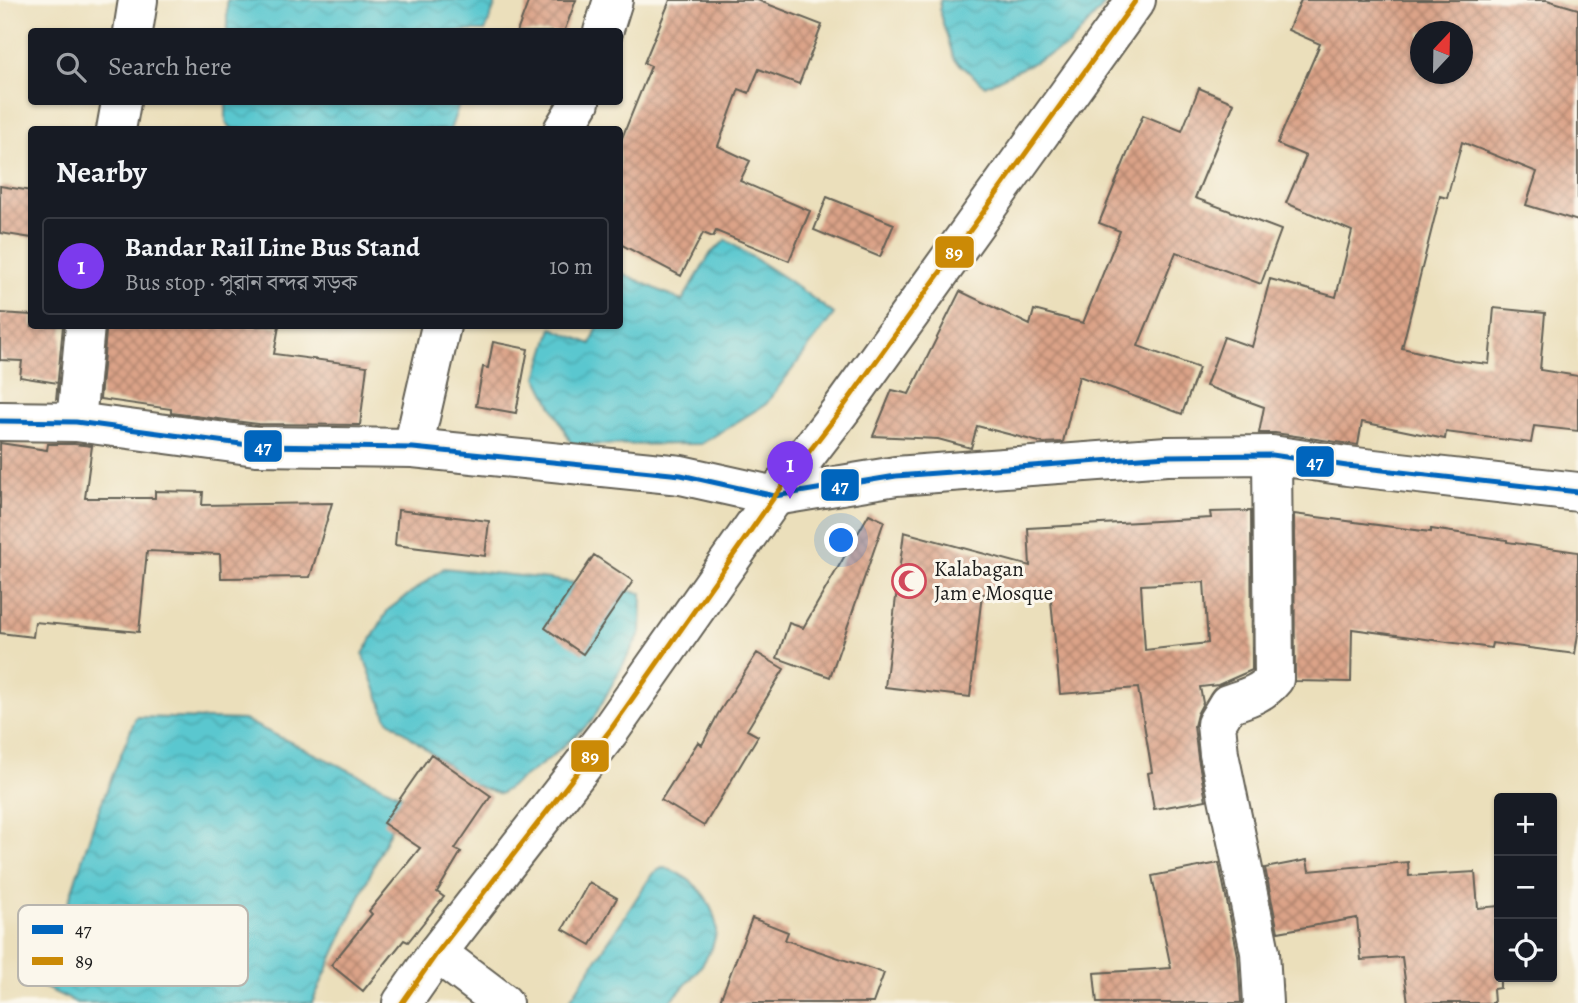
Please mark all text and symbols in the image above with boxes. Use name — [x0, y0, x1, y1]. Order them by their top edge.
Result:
north arrow — [1410, 21, 1473, 84]
search box — [28, 28, 623, 105]
icon: search — [52, 48, 90, 86]
text: Search here — [108, 49, 232, 84]
text: Nearby — [56, 152, 147, 192]
text: Bandar Rail Line Bus Stand — [125, 230, 420, 265]
line badge: 89 — [934, 235, 975, 269]
text: 89 — [945, 240, 963, 266]
text: 1 — [77, 251, 85, 282]
text: 10 m — [549, 251, 593, 282]
text: Bus stop · পুরান বন্দর সড়ক — [125, 267, 357, 298]
line badge: 47 — [243, 429, 283, 463]
text: 47 — [254, 434, 272, 460]
pin: 1 — [767, 441, 813, 499]
line badge: 47 — [1295, 445, 1335, 478]
text: 47 — [1306, 449, 1324, 475]
line badge: 47 — [820, 468, 860, 502]
text: 47 — [831, 473, 849, 499]
your location — [824, 523, 858, 557]
place label: Kalabagan Jam e Mosque — [934, 555, 1053, 607]
mosque icon: Kalabagan Jam e Mosque — [890, 562, 928, 600]
line badge: 89 — [570, 739, 610, 773]
text: 89 — [581, 744, 599, 770]
map controls — [1494, 793, 1557, 982]
button: + — [1494, 793, 1557, 856]
button: − — [1494, 856, 1557, 919]
legend — [18, 905, 248, 986]
text: 47 — [75, 917, 92, 943]
button: locate — [1494, 919, 1557, 982]
text: 89 — [75, 949, 93, 975]

